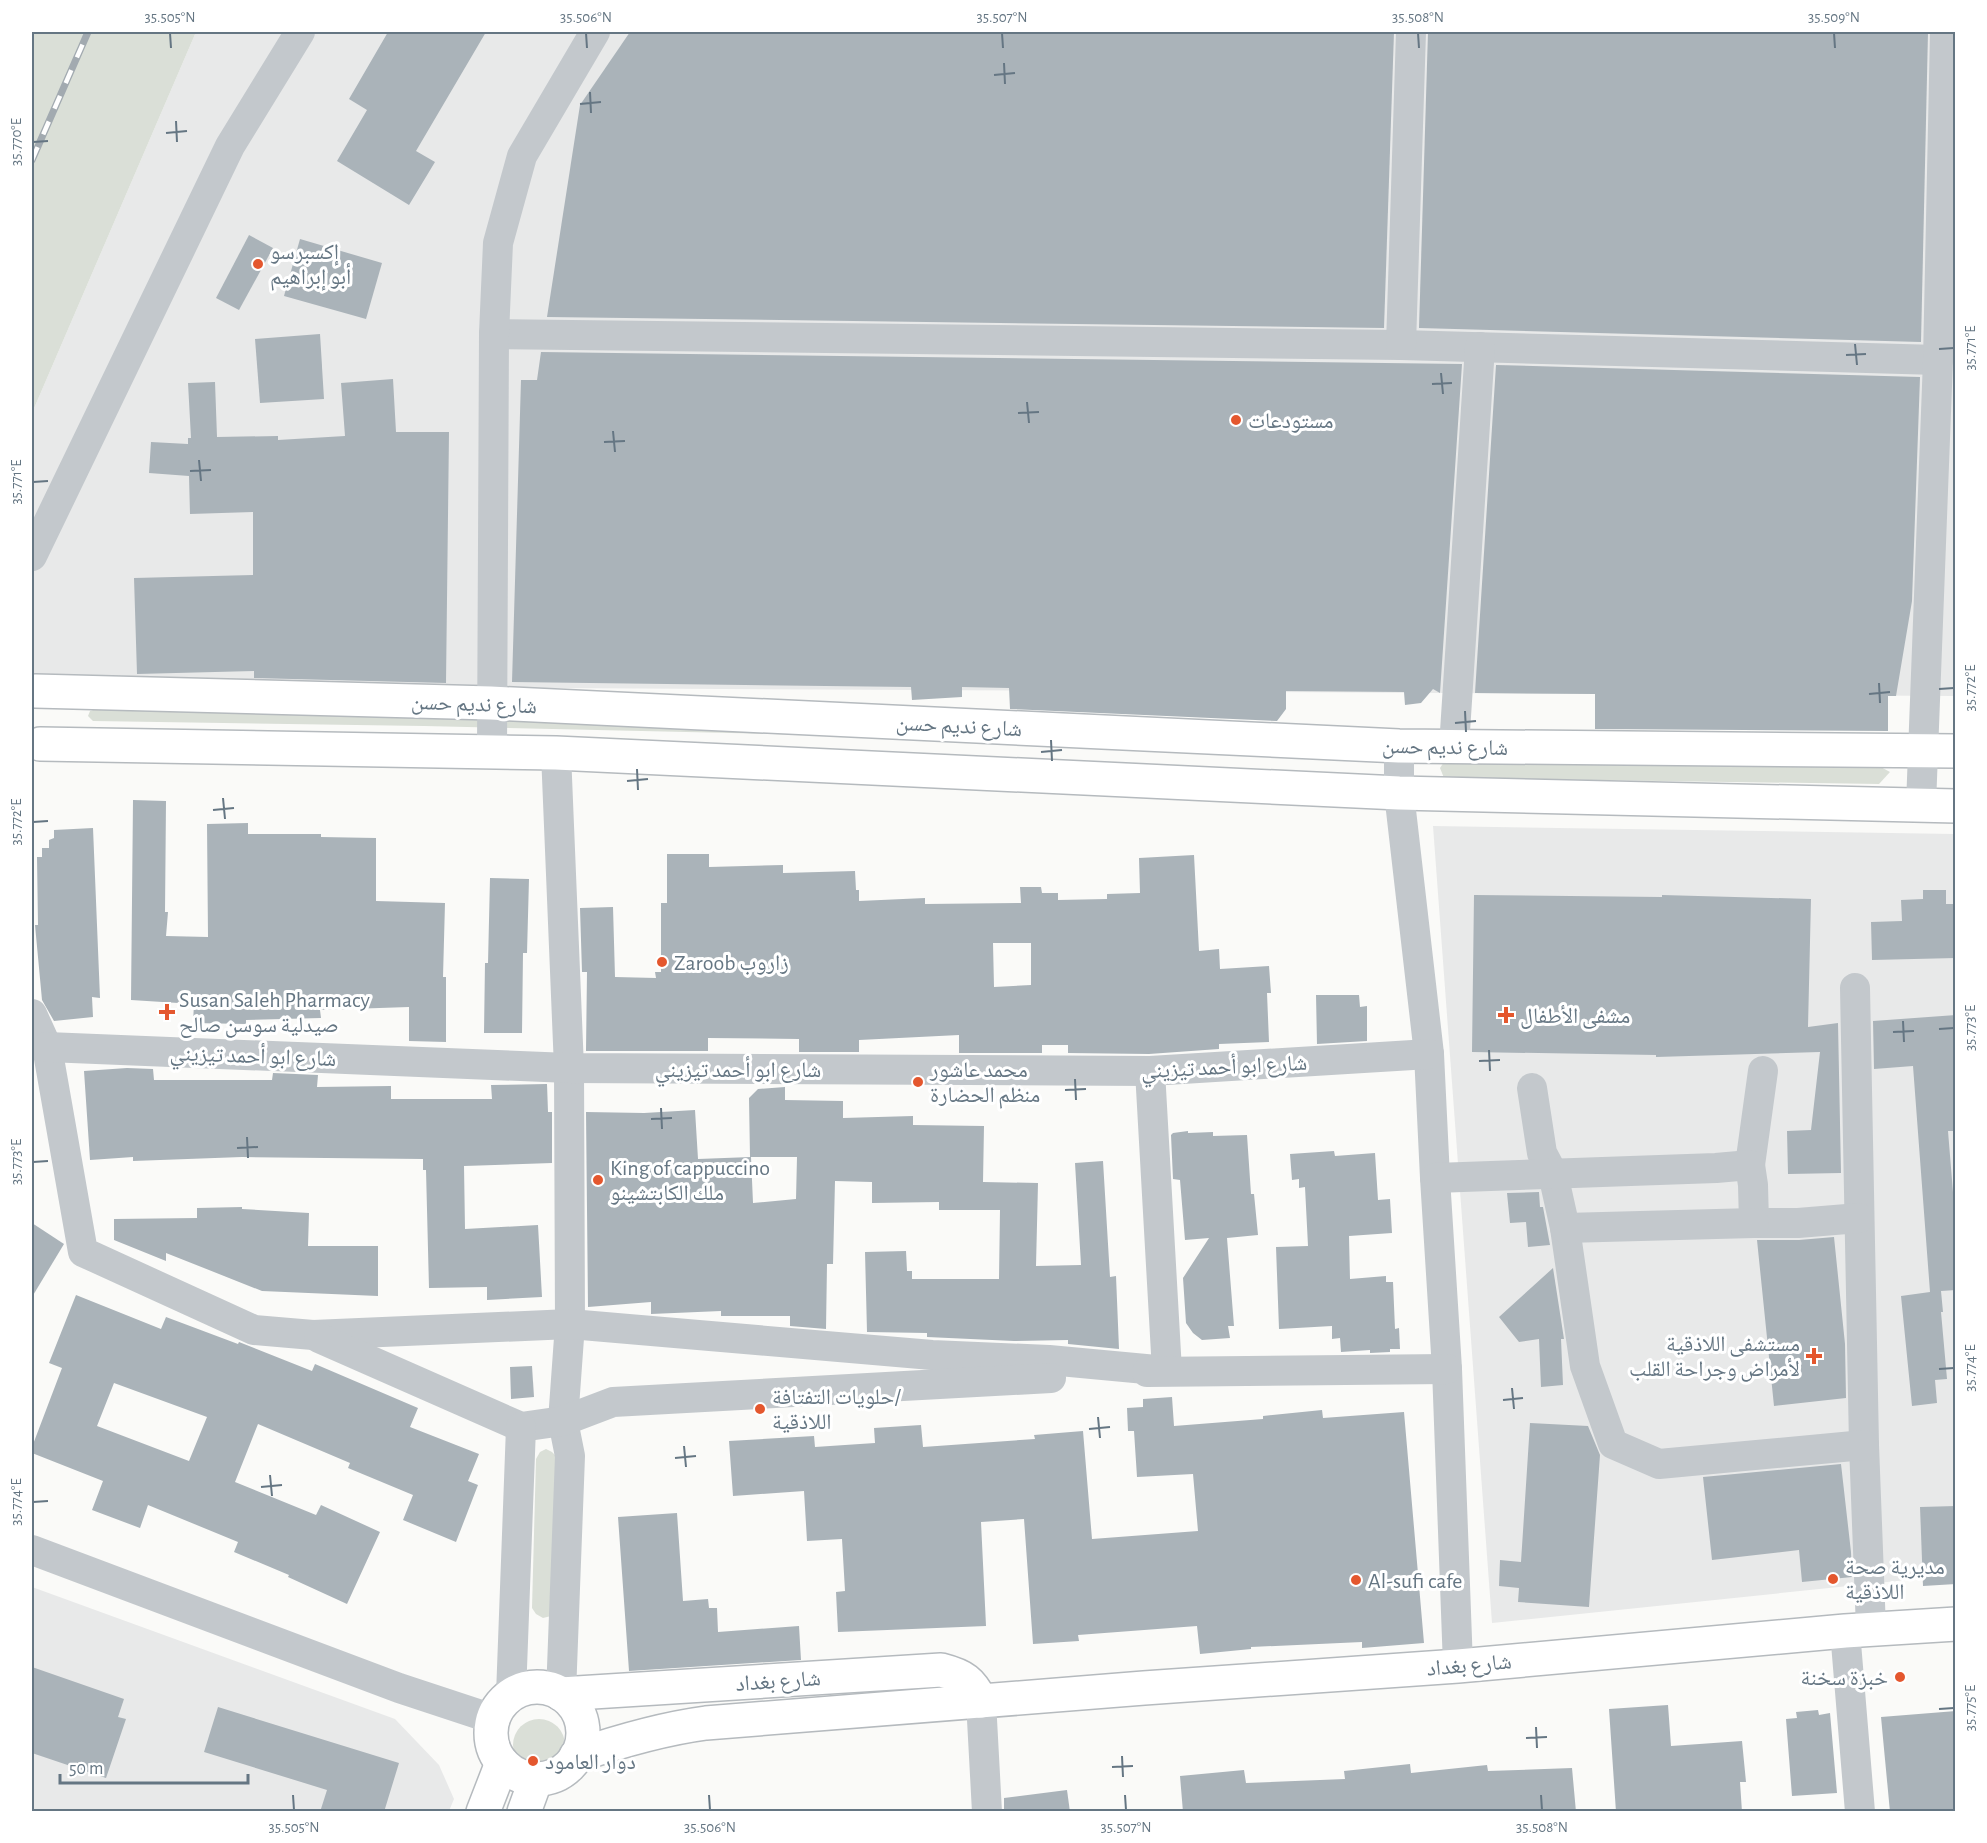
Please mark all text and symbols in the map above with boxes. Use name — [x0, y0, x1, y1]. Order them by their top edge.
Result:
text: 35.505°N — [145, 10, 196, 25]
text: 35.506°N — [560, 10, 612, 25]
text: 35.507°N — [977, 10, 1027, 25]
text: 35.508°N — [1392, 10, 1444, 25]
text: 35.509°N — [1808, 10, 1860, 25]
text: 35.770°E — [9, 118, 24, 166]
place label: إكسبرسو أبو إبراهيم — [270, 241, 351, 291]
marker: إكسبرسو أبو إبراهيم — [251, 257, 265, 271]
text: 35.771°E — [1963, 325, 1978, 371]
place label: مستودعات — [1248, 410, 1334, 433]
marker: مستودعات — [1229, 413, 1243, 427]
text: 35.771°E — [9, 459, 24, 505]
text: 35.772°E — [1963, 665, 1978, 711]
street label: شارع نديم حسن — [410, 691, 537, 720]
street label: شارع نديم حسن — [895, 712, 1023, 743]
street label: شارع نديم حسن — [1382, 735, 1508, 762]
text: 35.772°E — [9, 799, 24, 845]
place label: Zaroob زاروب — [674, 952, 789, 975]
marker: Zaroob زاروب — [655, 955, 669, 969]
place label: Susan Saleh Pharmacy صيدلية سوسن صالح — [179, 989, 371, 1038]
marker: Susan Saleh Pharmacy صيدلية سوسن صالح — [160, 1005, 174, 1019]
place label: مشفى الأطفال — [1520, 1005, 1630, 1029]
text: 35.773°E — [1963, 1005, 1978, 1051]
marker: مشفى الأطفال — [1497, 1006, 1515, 1024]
street label: شارع ابو أحمد تيزيني — [169, 1039, 337, 1075]
street label: شارع ابو أحمد تيزيني — [1140, 1049, 1308, 1088]
street label: شارع ابو أحمد تيزيني — [655, 1056, 821, 1087]
place label: محمد عاشور منظم الحضارة — [929, 1059, 1040, 1109]
marker: محمد عاشور منظم الحضارة — [911, 1075, 925, 1089]
text: 35.773°E — [9, 1139, 24, 1185]
place label: King of cappuccino ملك الكابتشينو — [610, 1157, 770, 1205]
marker: King of cappuccino ملك الكابتشينو — [591, 1173, 605, 1187]
place label: مستشفى اللاذقية لأمراض وجراحة القلب — [1629, 1333, 1800, 1382]
text: 35.774°E — [1963, 1344, 1978, 1392]
marker: مستشفى اللاذقية لأمراض وجراحة القلب — [1805, 1347, 1823, 1365]
place label: حلويات التفتافة/ اللاذقية — [772, 1386, 901, 1433]
marker: حلويات التفتافة/ اللاذقية — [753, 1402, 767, 1416]
text: 35.774°E — [9, 1478, 24, 1526]
place label: مديرية صحة اللاذقية — [1845, 1556, 1945, 1603]
place label: Al-sufi cafe — [1368, 1570, 1463, 1592]
marker: مديرية صحة اللاذقية — [1826, 1572, 1840, 1586]
marker: Al-sufi cafe — [1349, 1573, 1363, 1587]
street label: شارع بغداد — [1426, 1650, 1513, 1682]
street label: شارع بغداد — [735, 1667, 822, 1697]
place label: خبزة سخنة — [1801, 1667, 1888, 1690]
marker: خبزة سخنة — [1893, 1670, 1907, 1684]
text: 35.775°E — [1963, 1685, 1978, 1731]
scale bar — [60, 1747, 248, 1785]
place label: دوار العامود — [545, 1751, 636, 1774]
marker: دوار العامود — [526, 1754, 540, 1768]
text: 50 m — [69, 1760, 103, 1778]
text: 35.505°N — [269, 1820, 320, 1835]
text: 35.506°N — [684, 1820, 736, 1835]
text: 35.507°N — [1101, 1820, 1151, 1835]
text: 35.508°N — [1516, 1820, 1568, 1835]

